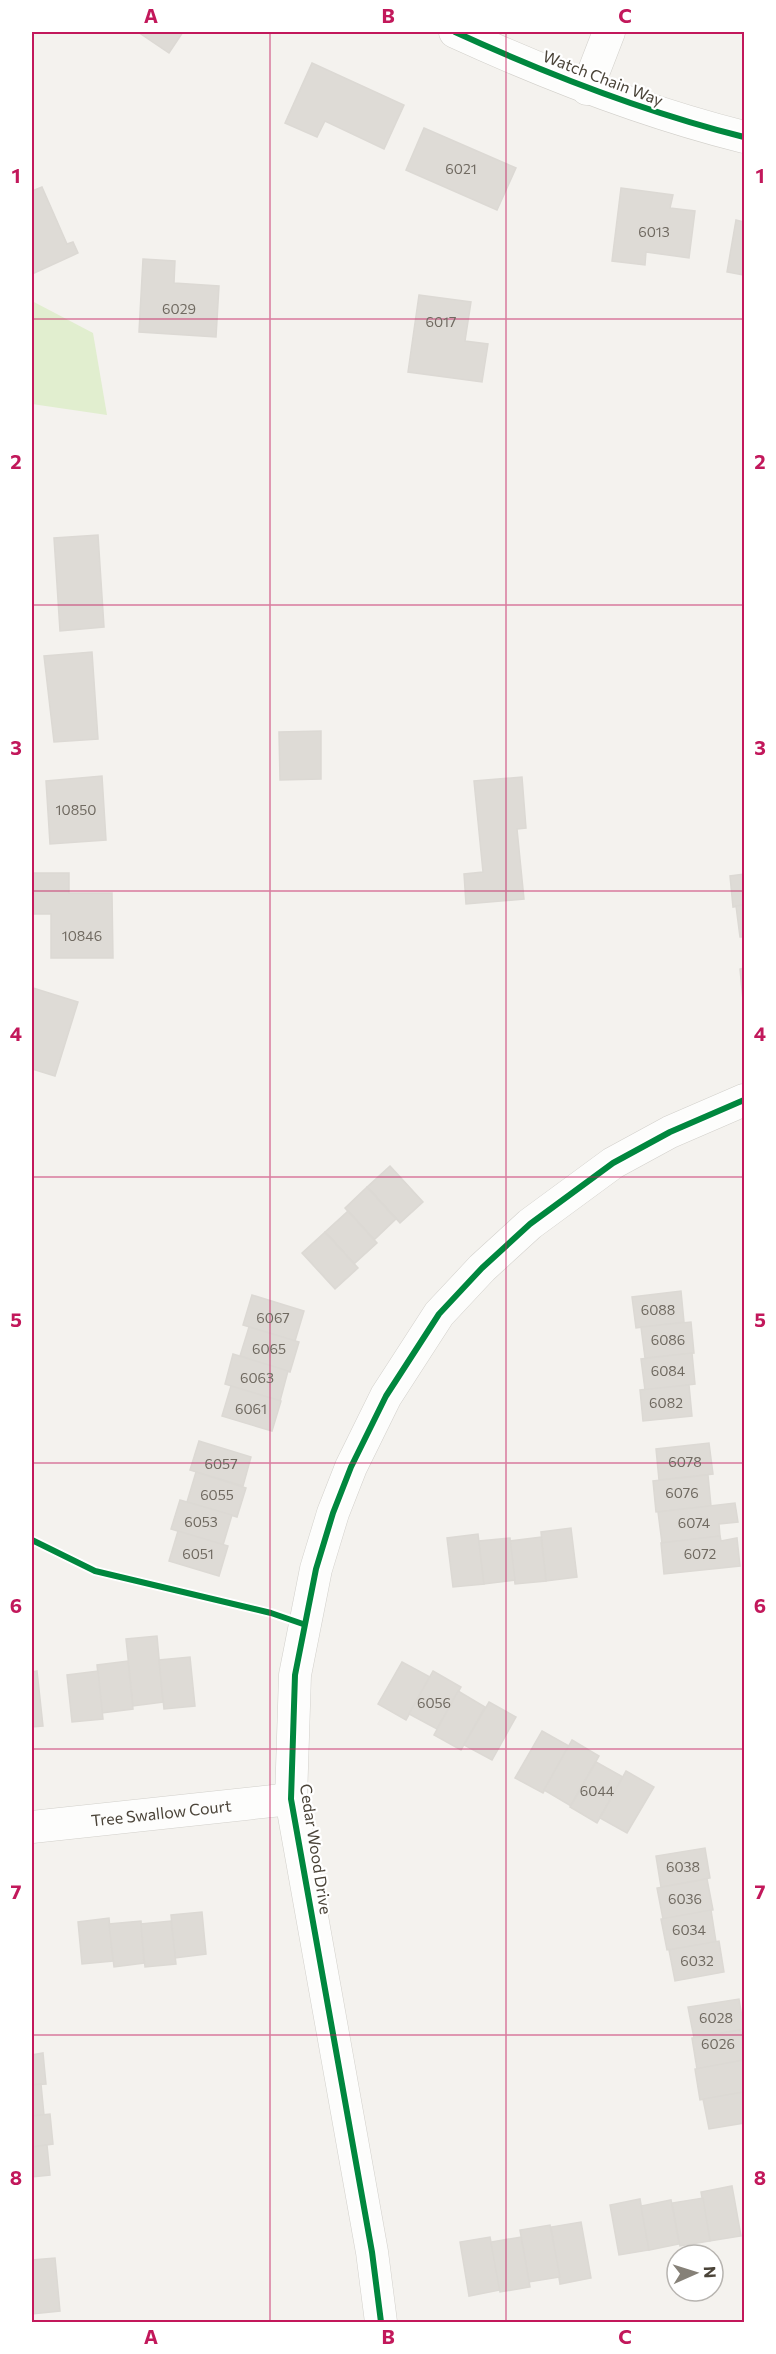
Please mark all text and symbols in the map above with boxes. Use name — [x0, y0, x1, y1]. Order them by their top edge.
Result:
text: A — [144, 3, 158, 27]
text: B — [381, 3, 395, 27]
text: C — [618, 3, 632, 27]
street label: Watch Chain Way — [540, 46, 666, 109]
house number: 6021 — [445, 160, 477, 177]
text: 1 — [11, 163, 21, 187]
text: 1 — [755, 163, 765, 187]
house number: 6013 — [638, 223, 670, 240]
house number: 6029 — [162, 300, 196, 317]
house number: 6017 — [425, 313, 457, 330]
text: 2 — [10, 449, 22, 473]
text: 2 — [754, 449, 766, 473]
text: 3 — [10, 735, 22, 759]
text: 3 — [754, 735, 766, 759]
house number: 10850 — [56, 801, 96, 818]
house number: 10846 — [62, 927, 102, 944]
text: 4 — [10, 1021, 22, 1045]
text: 4 — [754, 1021, 766, 1045]
house number: 6088 — [641, 1301, 675, 1318]
text: 5 — [10, 1307, 22, 1331]
text: 5 — [754, 1307, 766, 1331]
house number: 6067 — [256, 1309, 290, 1326]
house number: 6086 — [651, 1331, 685, 1348]
house number: 6065 — [252, 1340, 286, 1357]
house number: 6084 — [651, 1362, 686, 1379]
house number: 6063 — [240, 1369, 274, 1386]
house number: 6082 — [649, 1394, 683, 1411]
house number: 6061 — [235, 1400, 267, 1417]
house number: 6078 — [668, 1453, 702, 1470]
house number: 6057 — [204, 1455, 238, 1472]
house number: 6076 — [665, 1484, 699, 1501]
house number: 6055 — [200, 1486, 234, 1503]
house number: 6053 — [184, 1513, 218, 1530]
house number: 6074 — [678, 1514, 711, 1531]
house number: 6051 — [182, 1545, 214, 1562]
house number: 6072 — [684, 1545, 717, 1562]
text: 6 — [10, 1593, 22, 1617]
text: 6 — [754, 1593, 766, 1617]
house number: 6056 — [417, 1694, 451, 1711]
street label: Cedar Wood Drive — [297, 1782, 336, 1915]
house number: 6044 — [580, 1782, 615, 1799]
street label: Tree Swallow Court — [90, 1795, 233, 1830]
house number: 6038 — [666, 1858, 700, 1875]
text: 7 — [11, 1879, 22, 1903]
text: 7 — [755, 1879, 766, 1903]
house number: 6036 — [668, 1890, 702, 1907]
house number: 6034 — [672, 1921, 707, 1938]
house number: 6032 — [680, 1952, 714, 1969]
house number: 6028 — [699, 2009, 733, 2026]
house number: 6026 — [701, 2035, 735, 2052]
text: 8 — [10, 2165, 22, 2189]
text: 8 — [754, 2165, 766, 2189]
north arrow — [665, 2243, 725, 2303]
text: N — [701, 2266, 720, 2279]
text: A — [144, 2324, 158, 2348]
text: B — [381, 2324, 395, 2348]
text: C — [618, 2324, 632, 2348]

